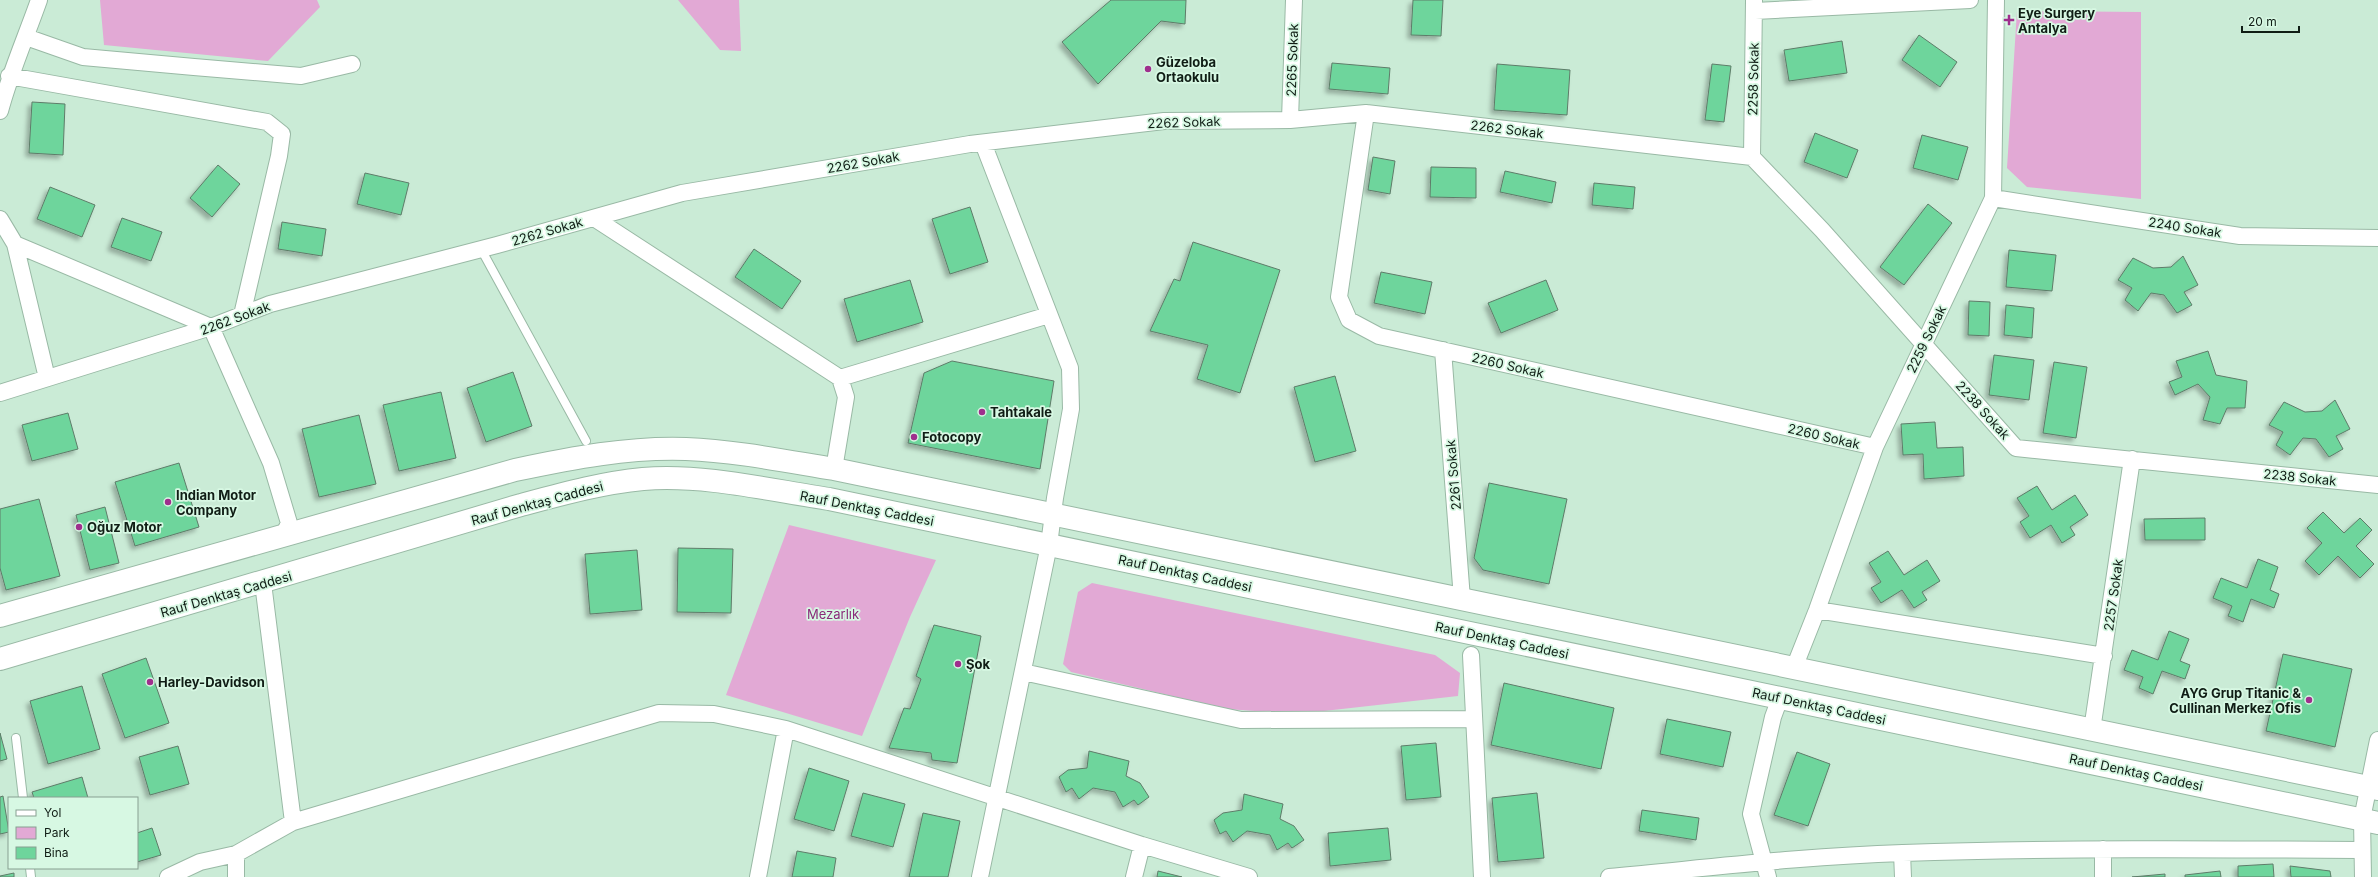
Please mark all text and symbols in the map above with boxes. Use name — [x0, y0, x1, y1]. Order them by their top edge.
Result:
place label: Eye Surgery Antalya — [2018, 5, 2095, 36]
scale bar — [2242, 8, 2299, 34]
marker: Eye Surgery Antalya — [2003, 14, 2015, 26]
text: 20 m — [2248, 14, 2277, 29]
street label: 2265 Sokak — [1283, 23, 1301, 97]
street label: 2258 Sokak — [1744, 42, 1762, 116]
place label: Güzeloba Ortaokulu — [1156, 54, 1219, 85]
marker: Güzeloba Ortaokulu — [1143, 64, 1153, 74]
street label: 2262 Sokak — [1147, 113, 1221, 131]
street label: 2262 Sokak — [1470, 117, 1544, 141]
street label: 2262 Sokak — [826, 148, 900, 176]
street label: 2262 Sokak — [510, 213, 584, 249]
street label: 2240 Sokak — [2147, 213, 2223, 241]
street label: 2262 Sokak — [198, 298, 272, 338]
street label: 2259 Sokak — [1903, 303, 1949, 375]
street label: 2260 Sokak — [1470, 349, 1546, 381]
street label: 2238 Sokak — [1953, 377, 2013, 443]
place label: Tahtakale — [990, 404, 1052, 420]
marker: Tahtakale — [977, 407, 987, 417]
street label: 2260 Sokak — [1786, 420, 1862, 452]
place label: Fotocopy — [922, 429, 981, 445]
marker: Fotocopy — [909, 432, 919, 442]
street label: 2261 Sokak — [1442, 439, 1464, 511]
street label: 2238 Sokak — [2263, 465, 2337, 489]
street label: Rauf Denktaş Caddesi — [469, 478, 605, 528]
place label: Indian Motor Company — [176, 487, 257, 518]
street label: Rauf Denktaş Caddesi — [799, 487, 935, 529]
marker: Indian Motor Company — [163, 497, 173, 507]
place label: Oğuz Motor — [87, 519, 163, 535]
marker: Oğuz Motor — [74, 522, 84, 532]
street label: Rauf Denktaş Caddesi — [1117, 551, 1253, 595]
street label: 2257 Sokak — [2100, 558, 2126, 632]
street label: Rauf Denktaş Caddesi — [158, 568, 294, 620]
park label: Mezarlık — [807, 606, 859, 622]
street label: Rauf Denktaş Caddesi — [1434, 618, 1570, 662]
place label: Şok — [966, 656, 990, 672]
marker: Şok — [953, 659, 963, 669]
place label: Harley-Davidson — [158, 674, 265, 690]
marker: Harley-Davidson — [145, 677, 155, 687]
street label: Rauf Denktaş Caddesi — [1751, 684, 1887, 728]
place label: AYG Grup Titanic & Cullinan Merkez Ofis — [2169, 685, 2301, 716]
marker: AYG Grup Titanic & Cullinan Merkez Ofis — [2304, 695, 2314, 705]
street label: Rauf Denktaş Caddesi — [2068, 750, 2204, 794]
legend — [8, 797, 138, 869]
text: Yol — [44, 805, 61, 820]
text: Park — [44, 825, 70, 840]
text: Bina — [44, 845, 69, 860]

